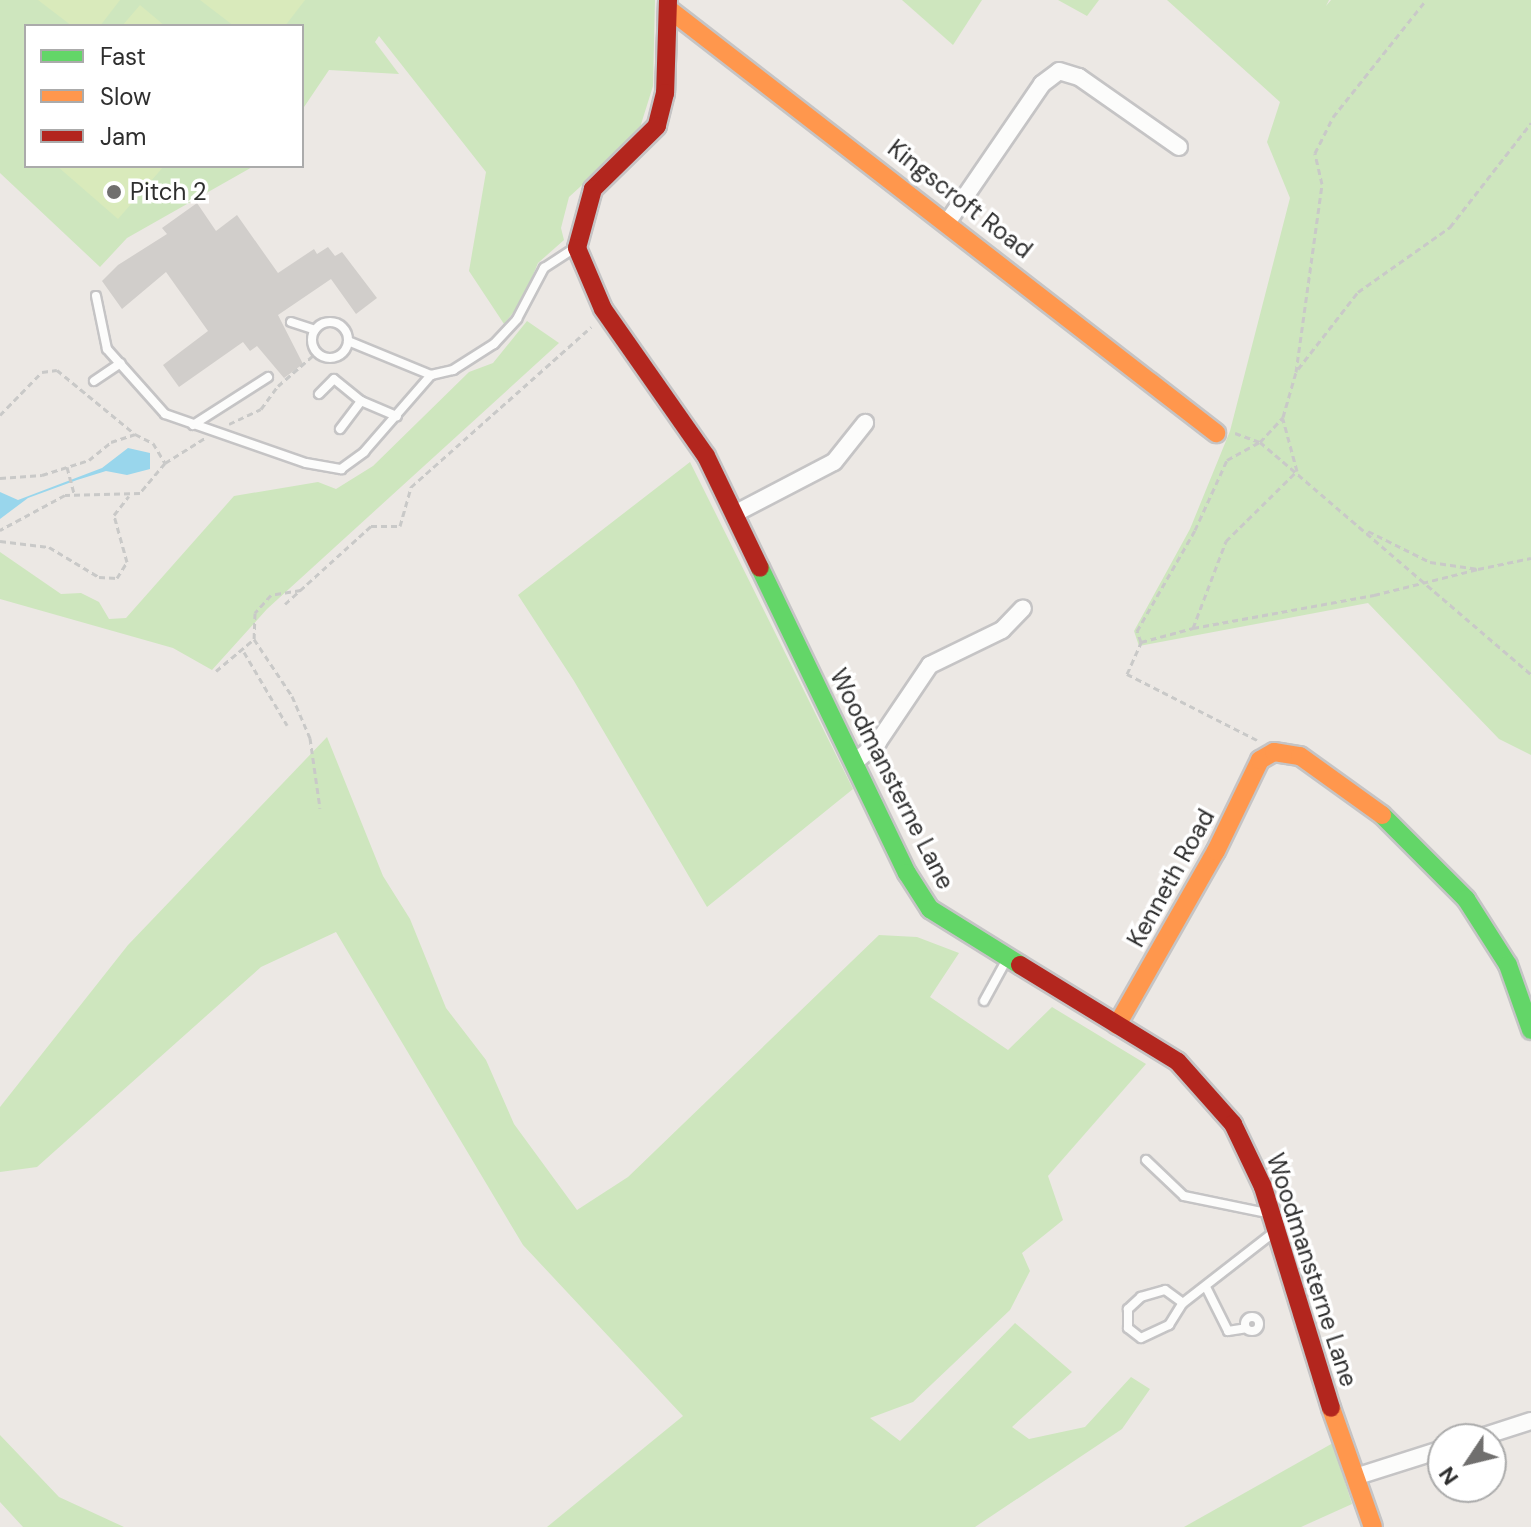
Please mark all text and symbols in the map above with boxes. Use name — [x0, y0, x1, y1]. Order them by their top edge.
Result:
legend — [24, 24, 304, 168]
text: Fast — [100, 41, 146, 72]
text: Slow — [100, 81, 151, 112]
text: Jam — [100, 121, 146, 152]
street label: Kingscroft Road — [882, 134, 1038, 264]
place label: Pitch 2 — [130, 178, 206, 206]
marker: Pitch 2 — [105, 183, 123, 201]
street label: Woodmansterne Lane — [824, 664, 960, 894]
street label: Kenneth Road — [1121, 804, 1221, 952]
street label: Woodmansterne Lane — [1261, 1150, 1363, 1390]
north arrow — [1427, 1423, 1507, 1503]
text: N — [1432, 1461, 1465, 1491]

